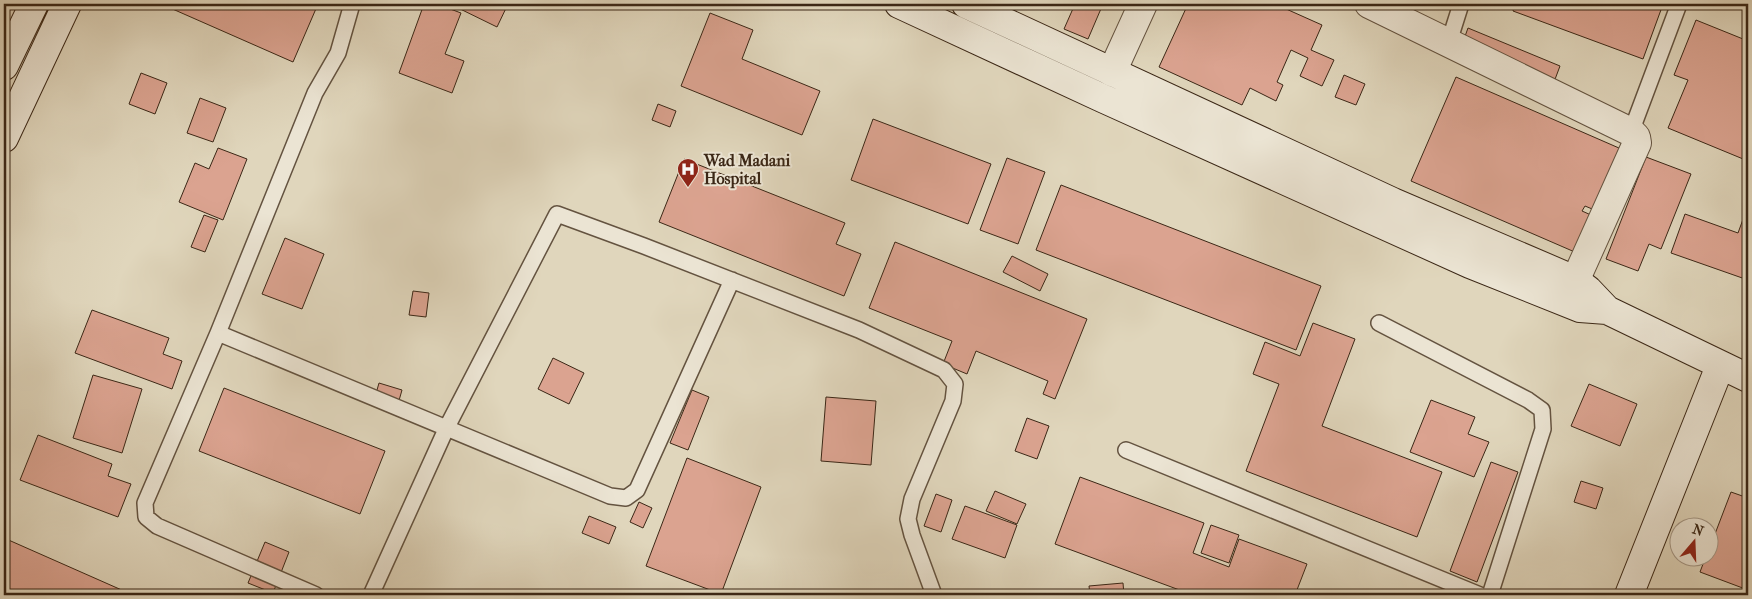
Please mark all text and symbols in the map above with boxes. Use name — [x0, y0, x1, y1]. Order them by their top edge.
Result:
place label: Wad Madani Hospital — [703, 151, 791, 189]
hospital icon: Wad Madani Hospital — [676, 157, 700, 188]
north arrow — [1670, 516, 1720, 566]
text: N — [1690, 520, 1706, 540]

